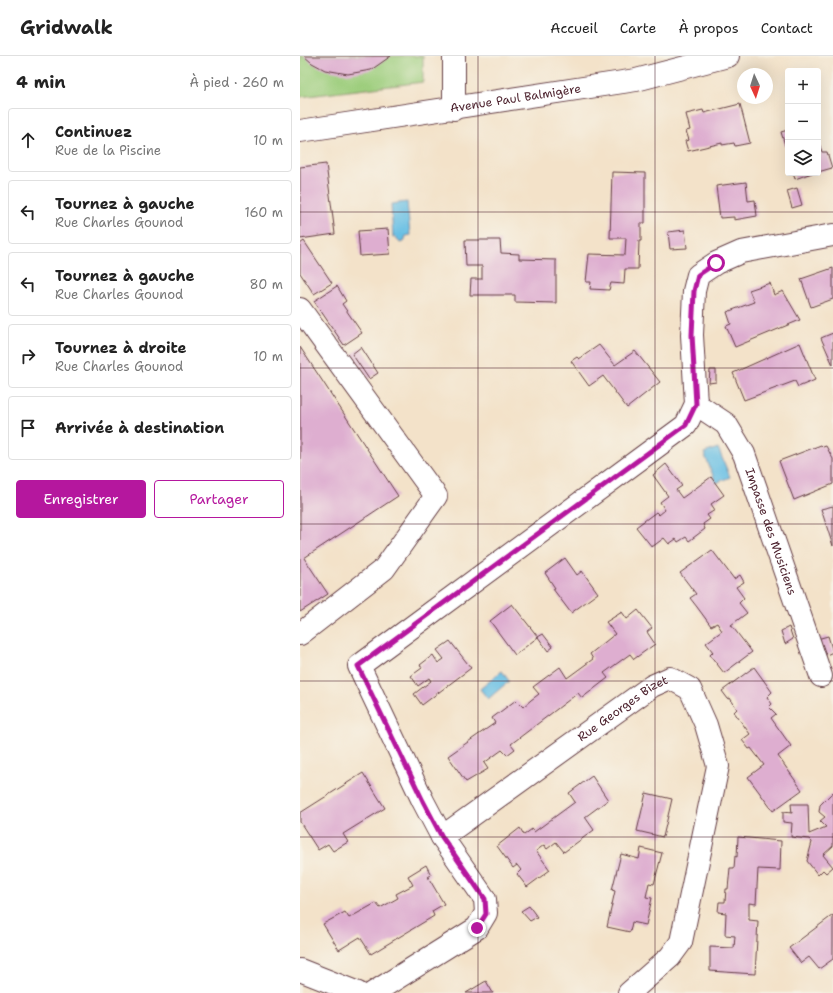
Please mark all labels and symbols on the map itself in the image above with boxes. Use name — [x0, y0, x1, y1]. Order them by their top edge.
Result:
north arrow — [737, 68, 773, 104]
street label: Avenue Paul Balmigère — [449, 80, 582, 116]
route start — [707, 254, 725, 272]
street label: Impasse des Musiciens — [741, 466, 800, 597]
street label: Rue Georges Bizet — [574, 672, 671, 745]
route end — [468, 919, 486, 937]

